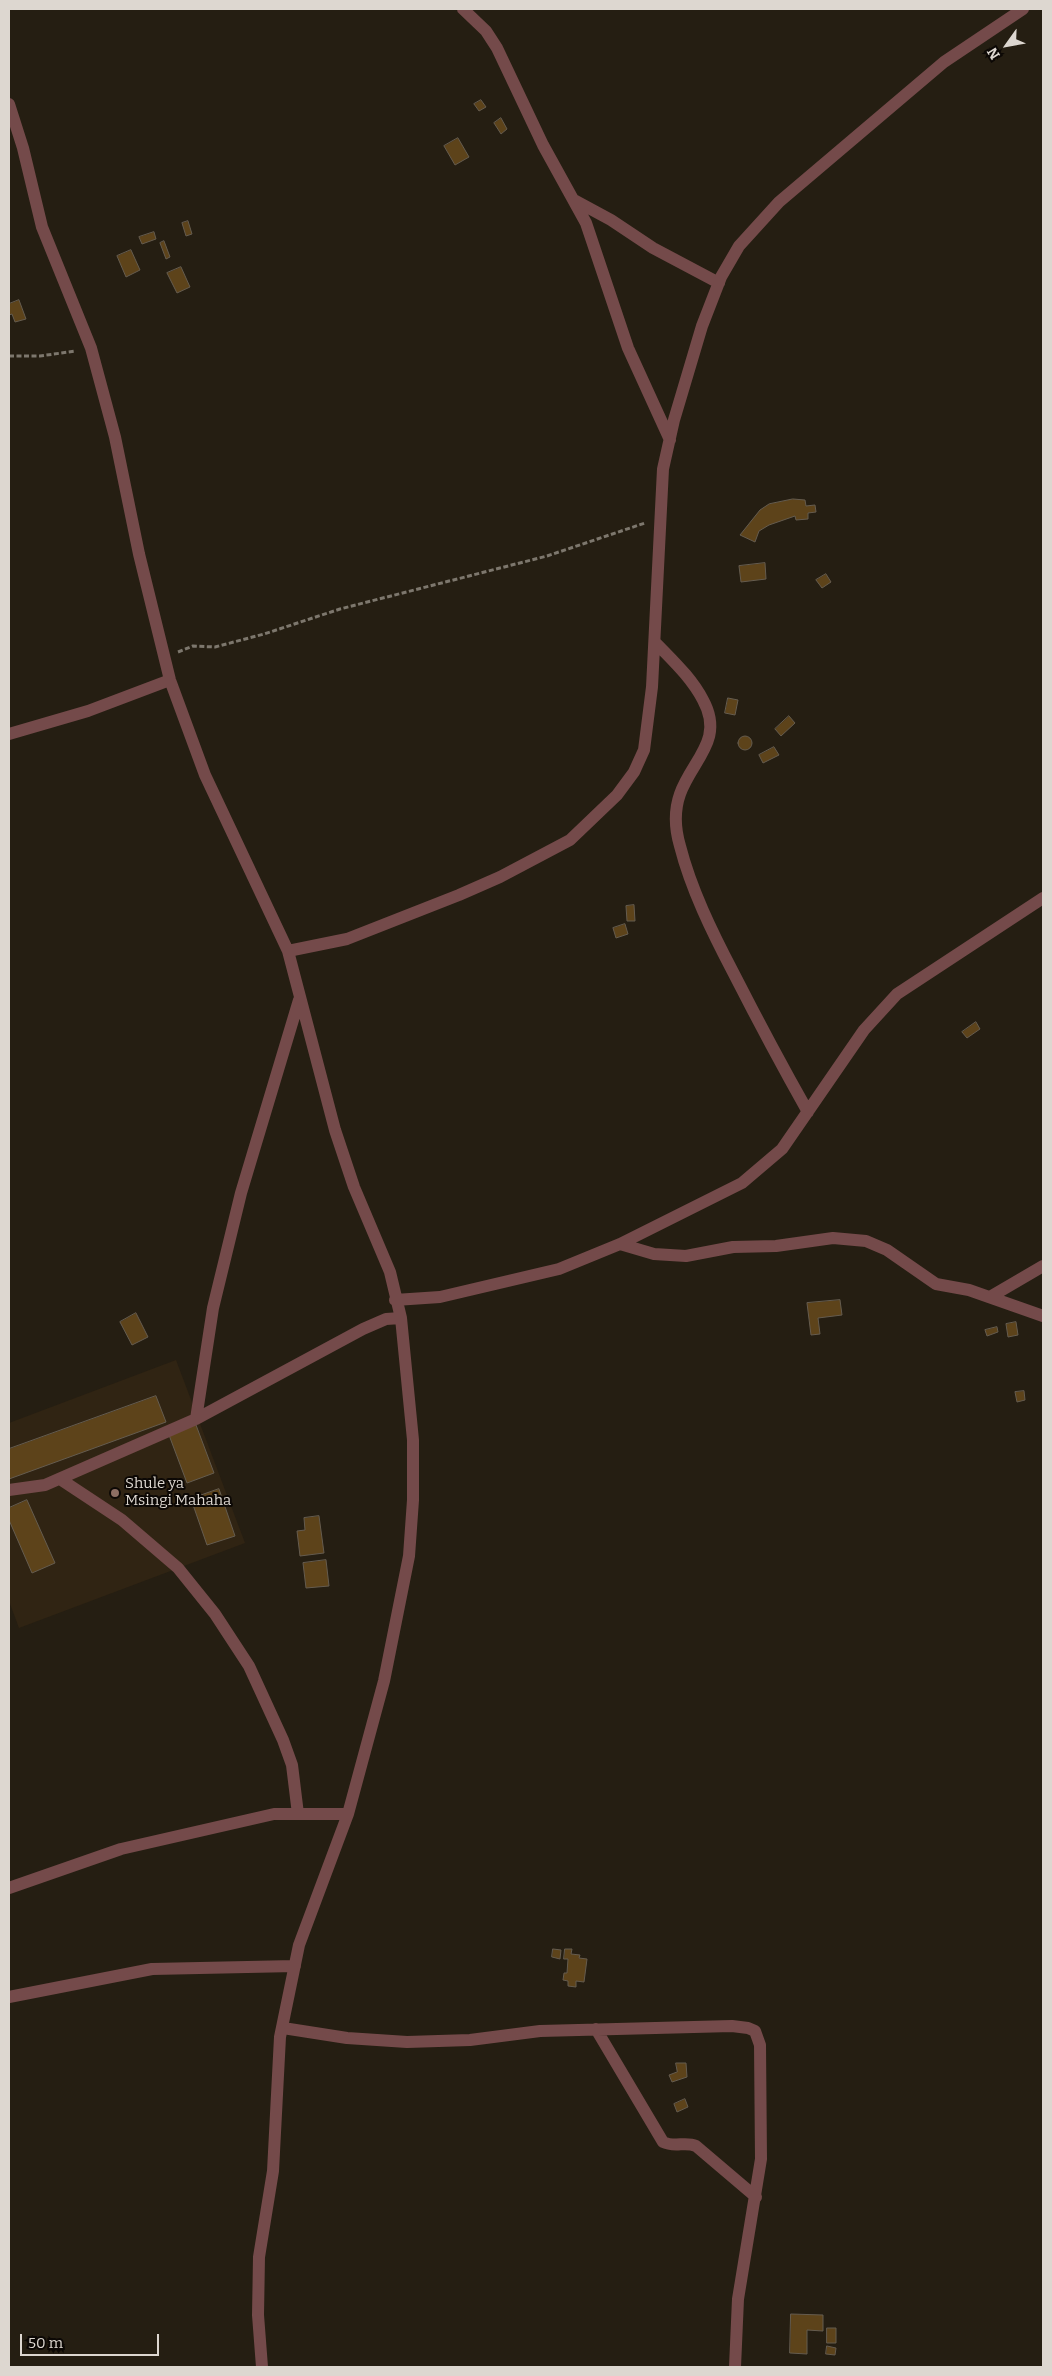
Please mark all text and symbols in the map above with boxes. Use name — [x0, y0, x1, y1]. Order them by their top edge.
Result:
north arrow — [982, 20, 1032, 70]
text: N — [984, 44, 1004, 62]
place label: Shule ya Msingi Mahaha — [125, 1475, 231, 1510]
marker: Shule ya Msingi Mahaha — [109, 1487, 121, 1499]
scale bar — [22, 2324, 161, 2356]
text: 50 m — [28, 2334, 63, 2352]

